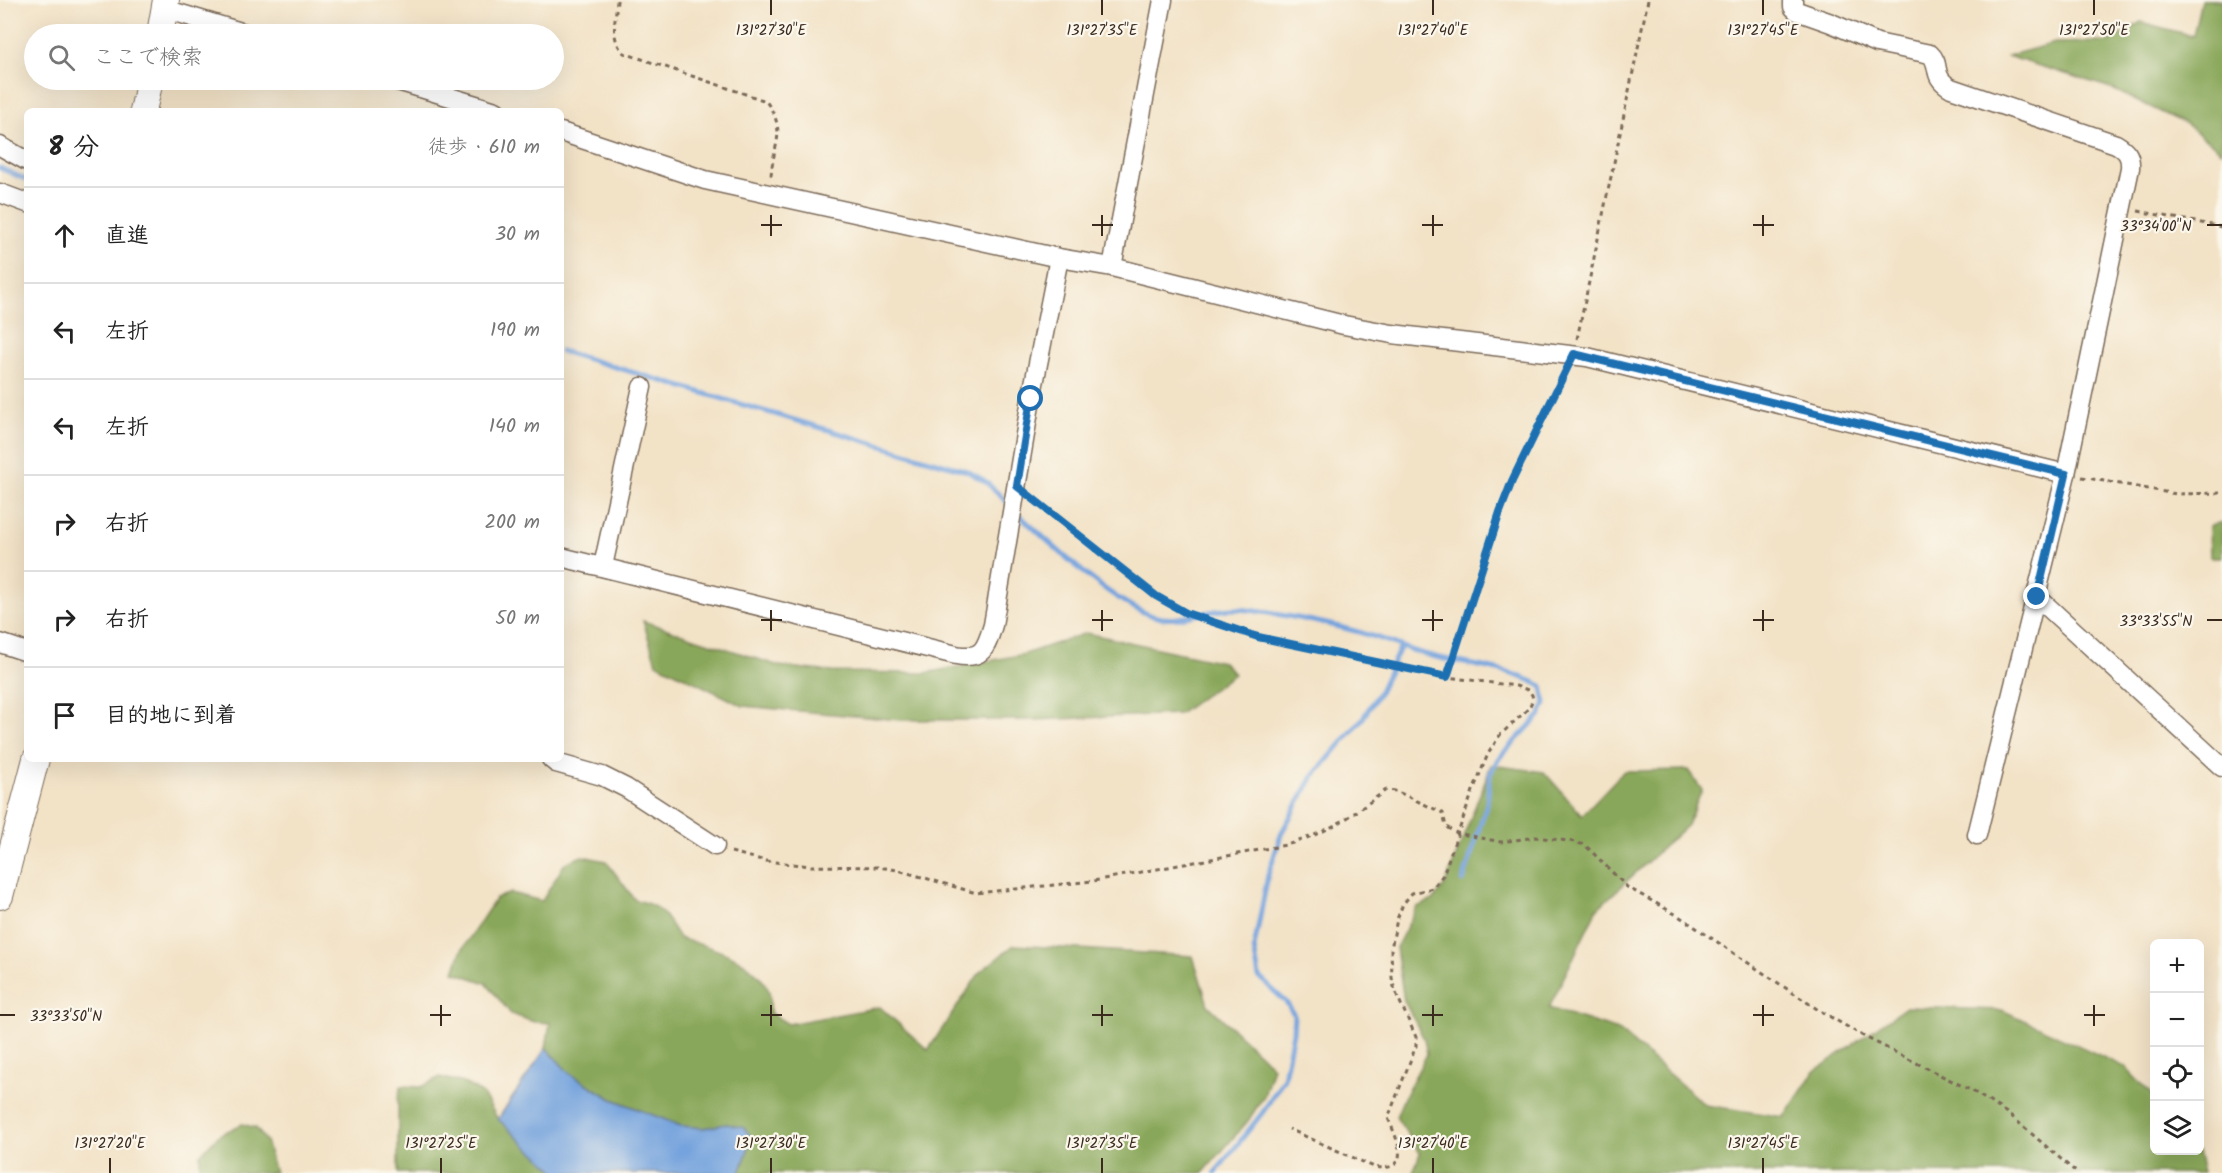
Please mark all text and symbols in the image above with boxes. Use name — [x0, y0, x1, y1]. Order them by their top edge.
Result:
text: 131°27'30"E — [736, 19, 808, 43]
text: 131°27'35"E — [1066, 19, 1139, 43]
text: 131°27'40"E — [1398, 19, 1469, 43]
text: 131°27'45"E — [1728, 19, 1800, 43]
text: 131°27'50"E — [2059, 19, 2130, 43]
search box — [24, 24, 564, 90]
icon: search — [45, 41, 78, 74]
text: ここで検索 — [93, 41, 203, 76]
text: 8 分 — [48, 127, 99, 169]
text: 徒歩 · 610 m — [428, 132, 540, 164]
text: 33°34'00"N — [2120, 215, 2192, 239]
icon: ahead — [48, 219, 81, 252]
text: 直進 — [105, 219, 149, 254]
text: 30 m — [495, 219, 540, 251]
icon: left — [48, 315, 81, 348]
text: 左折 — [105, 315, 149, 350]
text: 190 m — [490, 315, 540, 347]
route start — [1017, 385, 1043, 411]
icon: left — [48, 411, 81, 444]
text: 左折 — [105, 411, 149, 446]
text: 140 m — [489, 411, 540, 443]
icon: right — [48, 507, 81, 540]
text: 右折 — [105, 507, 149, 542]
text: 200 m — [484, 507, 540, 539]
route end — [2023, 583, 2049, 609]
icon: right — [48, 603, 81, 636]
text: 右折 — [105, 603, 149, 638]
text: 50 m — [495, 603, 540, 635]
text: 33°33'55"N — [2120, 610, 2192, 634]
icon: arrive — [48, 699, 81, 732]
text: 目的地に到着 — [105, 699, 237, 734]
map controls — [2150, 939, 2204, 1155]
button: + — [2150, 939, 2204, 993]
button: − — [2150, 993, 2204, 1047]
text: 33°33'50"N — [30, 1005, 102, 1029]
button: locate — [2150, 1047, 2204, 1101]
button: layers — [2150, 1101, 2204, 1155]
text: 131°27'20"E — [75, 1132, 147, 1156]
text: 131°27'25"E — [405, 1132, 478, 1156]
text: 131°27'30"E — [736, 1132, 808, 1156]
text: 131°27'35"E — [1066, 1132, 1139, 1156]
text: 131°27'40"E — [1398, 1132, 1469, 1156]
text: 131°27'45"E — [1728, 1132, 1800, 1156]

